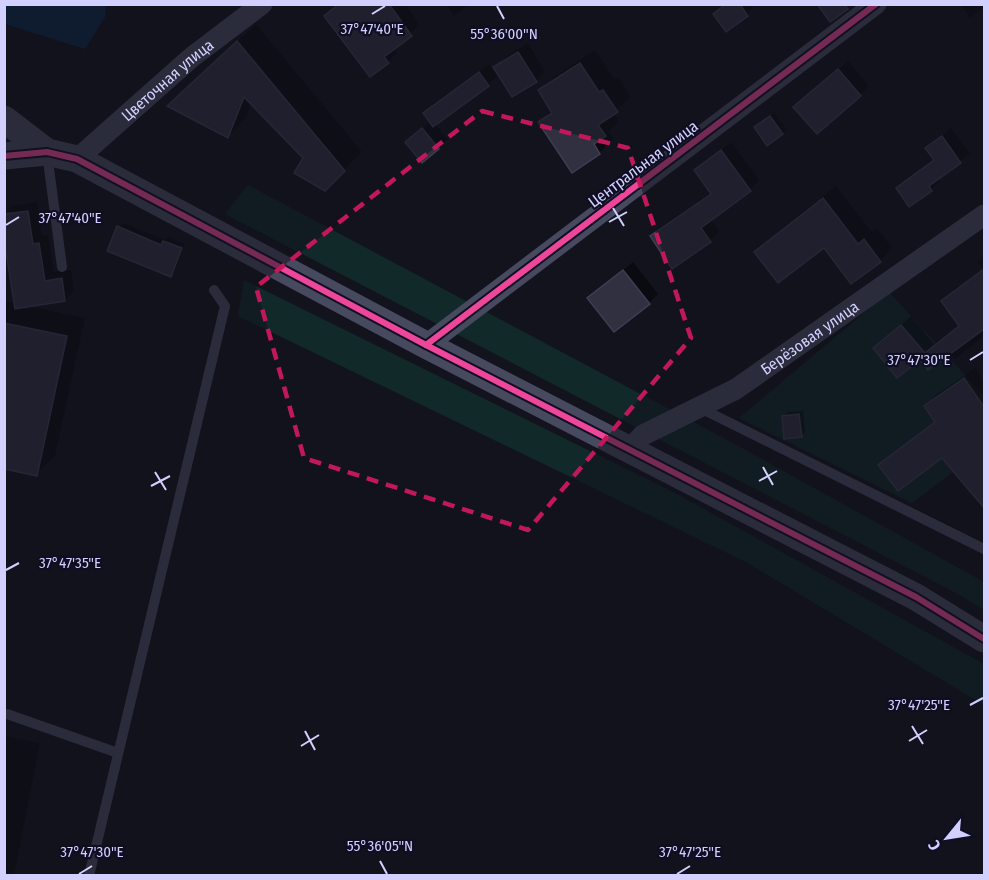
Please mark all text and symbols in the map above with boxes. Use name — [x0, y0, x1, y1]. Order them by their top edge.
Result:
text: 37°47'40"E — [340, 20, 404, 38]
text: 55°36'00"N — [470, 25, 538, 43]
street label: Цветочная улица — [117, 35, 217, 125]
street label: Центральная улица — [584, 116, 702, 211]
text: 37°47'40"E — [38, 209, 102, 227]
street label: Берёзовая улица — [757, 296, 862, 378]
text: 37°47'30"E — [887, 351, 951, 369]
text: 37°47'35"E — [39, 554, 101, 572]
text: 37°47'25"E — [888, 696, 950, 714]
north arrow — [917, 808, 977, 868]
text: С — [924, 836, 945, 854]
text: 55°36'05"N — [347, 837, 413, 855]
text: 37°47'30"E — [60, 843, 124, 861]
text: 37°47'25"E — [659, 843, 721, 861]

